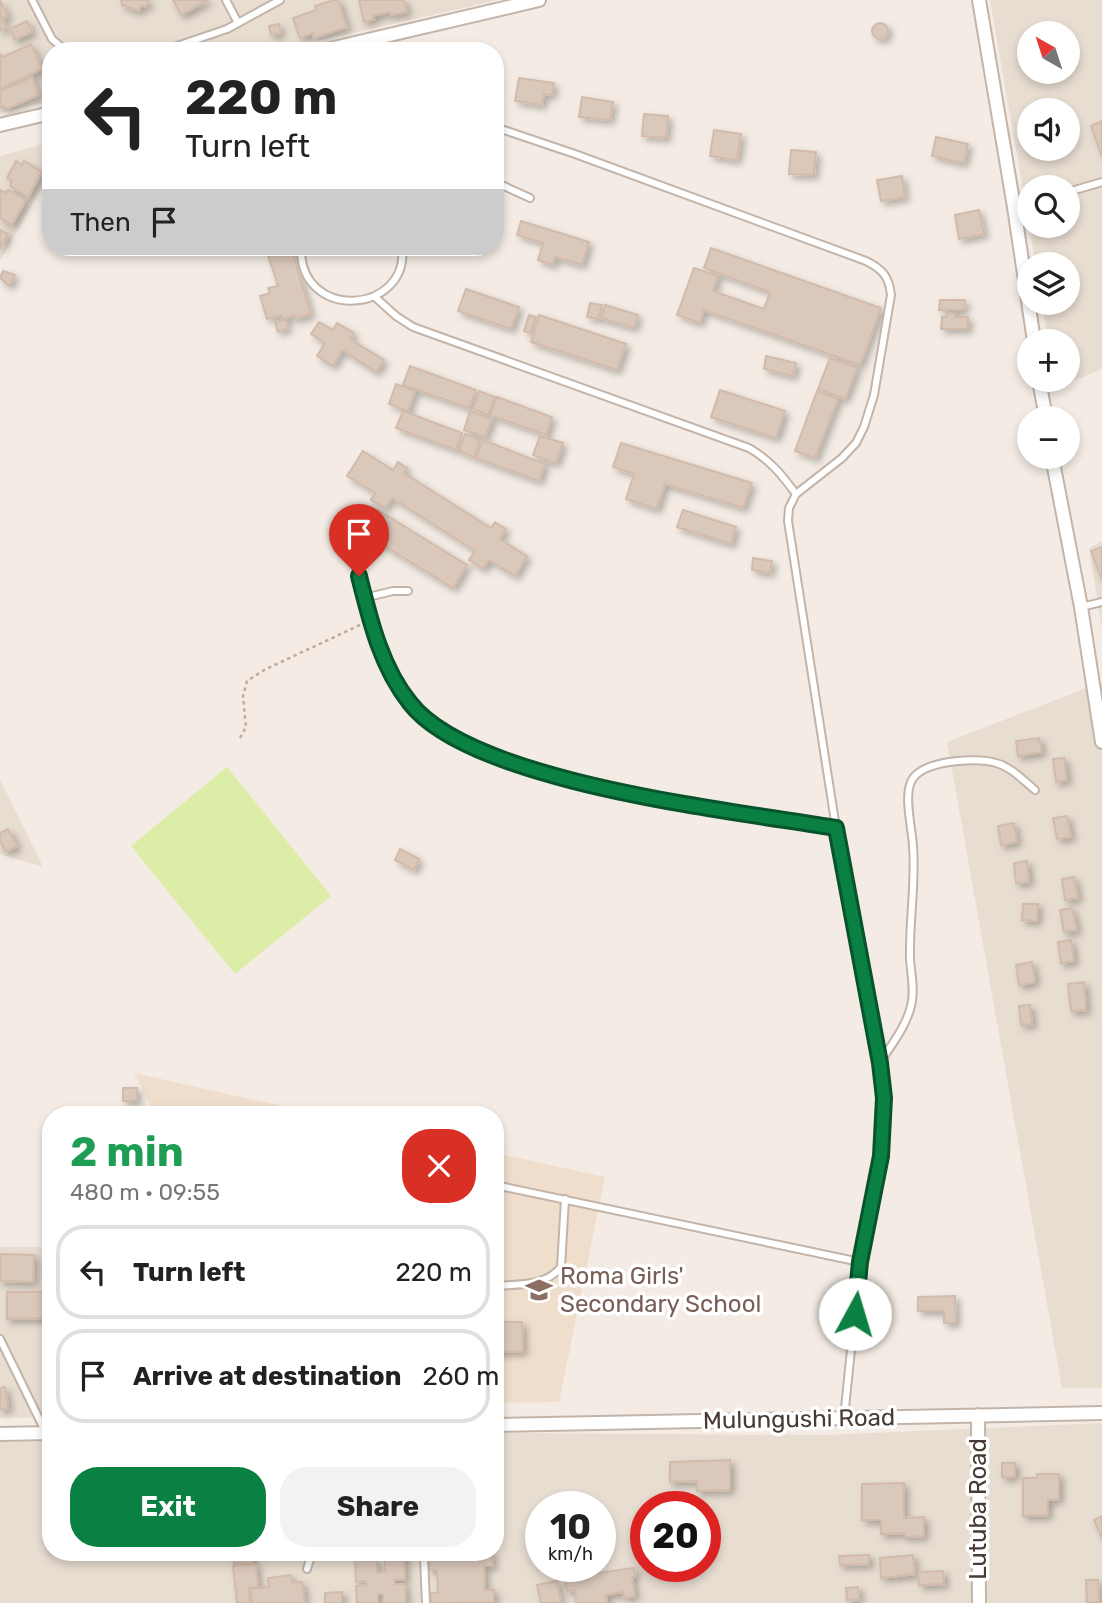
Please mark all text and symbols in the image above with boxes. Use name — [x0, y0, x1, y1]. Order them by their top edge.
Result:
north arrow — [1017, 21, 1080, 84]
map controls — [1017, 21, 1080, 469]
text: 220 m — [185, 68, 337, 126]
icon: left — [70, 70, 161, 161]
button: sound — [1017, 98, 1080, 161]
text: Turn left — [185, 127, 310, 165]
button: search — [1017, 175, 1080, 238]
icon: arrive — [145, 203, 183, 241]
text: Then — [70, 207, 131, 238]
button: layers — [1017, 252, 1080, 315]
button: + — [1017, 329, 1080, 392]
button: − — [1017, 406, 1080, 469]
pin — [329, 504, 389, 576]
icon: arrive — [340, 515, 378, 553]
text: 2 min — [70, 1127, 184, 1177]
button: close — [402, 1129, 476, 1203]
text: 480 m · 09:55 — [70, 1178, 220, 1206]
icon: left — [74, 1253, 112, 1291]
text: Turn left — [133, 1257, 245, 1288]
text: 220 m — [395, 1257, 472, 1288]
place label: Roma Girls' Secondary School — [560, 1262, 761, 1318]
school or university icon: Roma Girls' Secondary School — [524, 1275, 554, 1305]
position arrow — [818, 1277, 892, 1351]
icon: arrive — [74, 1357, 112, 1395]
text: Arrive at destination — [133, 1361, 401, 1392]
text: 260 m — [422, 1361, 499, 1392]
street label: Mulungushi Road — [703, 1403, 895, 1435]
street label: Lutuba Road — [964, 1438, 992, 1580]
button: Exit — [70, 1467, 266, 1547]
button: Share — [280, 1467, 476, 1547]
speed limit sign: 20 — [630, 1491, 721, 1582]
text: 10 — [550, 1506, 591, 1548]
text: km/h — [548, 1543, 593, 1565]

